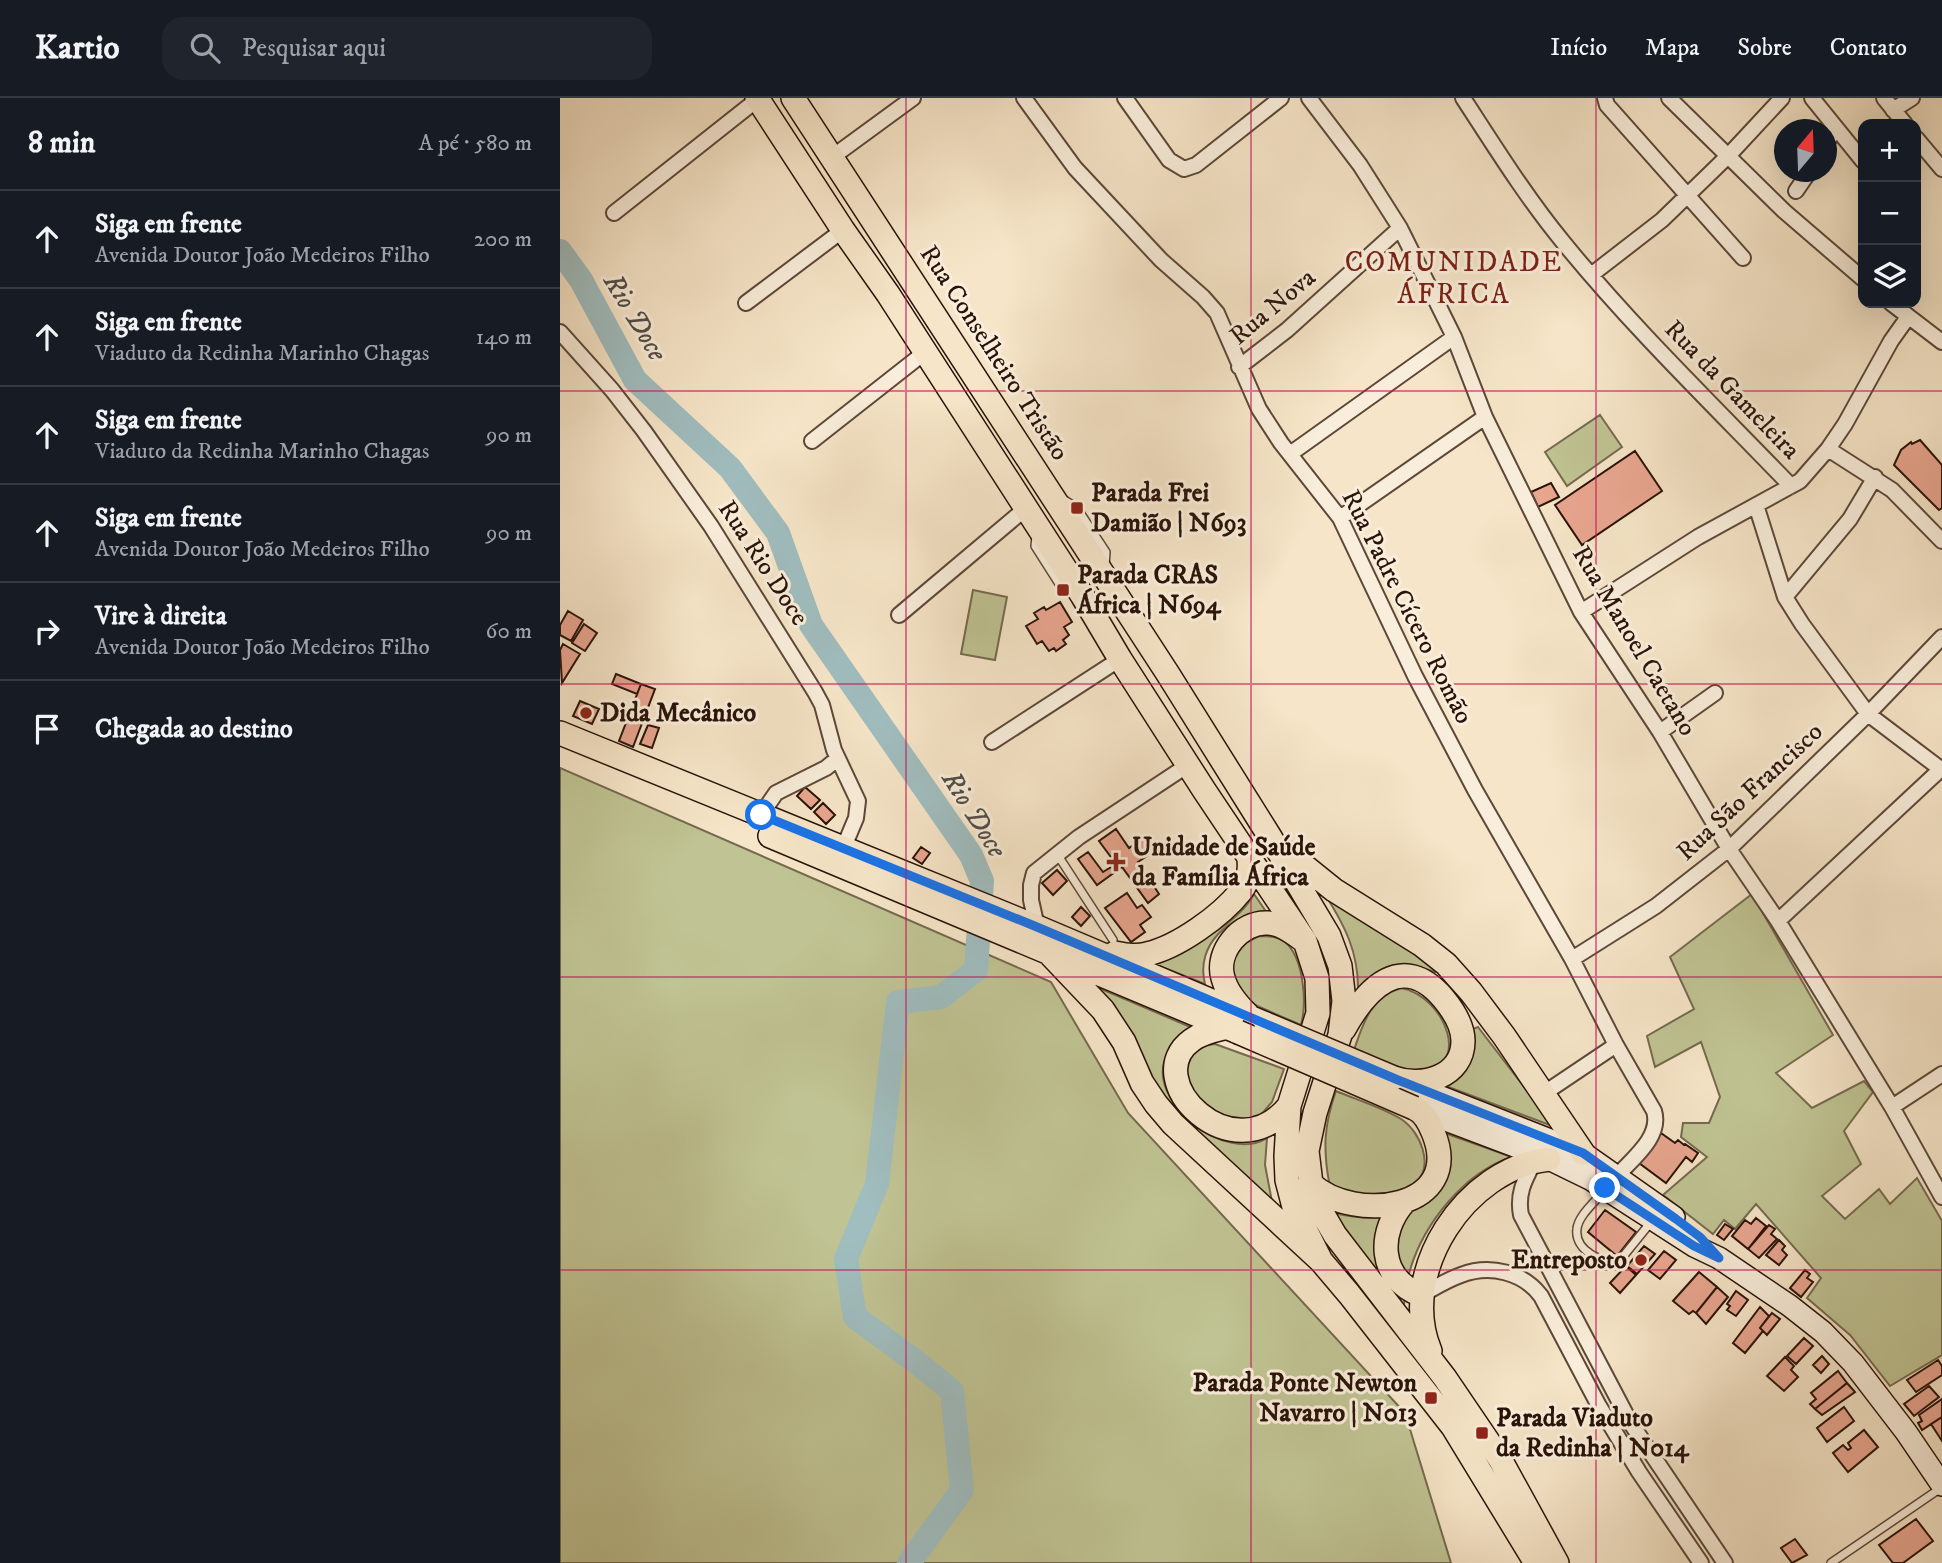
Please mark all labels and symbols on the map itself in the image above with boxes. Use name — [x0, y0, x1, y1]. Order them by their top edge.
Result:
north arrow — [1774, 119, 1837, 182]
street label: Rua Conselheiro Tristão — [912, 239, 1076, 467]
district label: COMUNIDADE ÁFRICA — [1345, 245, 1563, 312]
street label: Rua Nova — [1223, 261, 1323, 353]
water label: Rio Doce — [595, 266, 676, 369]
street label: Rua da Gameleira — [1657, 313, 1807, 467]
place label: Parada Frei Damião | N693 — [1091, 477, 1246, 540]
street label: Rua Padre Cícero Romão — [1334, 484, 1480, 730]
street label: Rua Rio Doce — [710, 494, 816, 632]
marker: Parada Frei Damião | N693 — [1069, 500, 1085, 516]
street label: Rua Manoel Caetano — [1564, 540, 1704, 742]
place label: Parada CRAS África | N694 — [1076, 559, 1222, 622]
marker: Parada CRAS África | N694 — [1055, 582, 1071, 598]
place label: Dida Mecânico — [600, 697, 757, 730]
marker: Dida Mecânico — [578, 705, 594, 721]
street label: Rua São Francisco — [1670, 716, 1830, 868]
water label: Rio Doce — [933, 763, 1015, 865]
route start — [745, 799, 776, 830]
place label: Unidade de Saúde da Família África — [1132, 831, 1316, 894]
marker: Unidade de Saúde da Família África — [1106, 852, 1126, 872]
route end — [1589, 1172, 1620, 1203]
place label: Entreposto — [1511, 1244, 1627, 1277]
marker: Entreposto — [1633, 1252, 1649, 1268]
place label: Parada Ponte Newton Navarro | N013 — [1192, 1367, 1417, 1430]
marker: Parada Ponte Newton Navarro | N013 — [1423, 1390, 1439, 1406]
place label: Parada Viaduto da Redinha | N014 — [1496, 1402, 1690, 1465]
marker: Parada Viaduto da Redinha | N014 — [1474, 1425, 1490, 1441]

